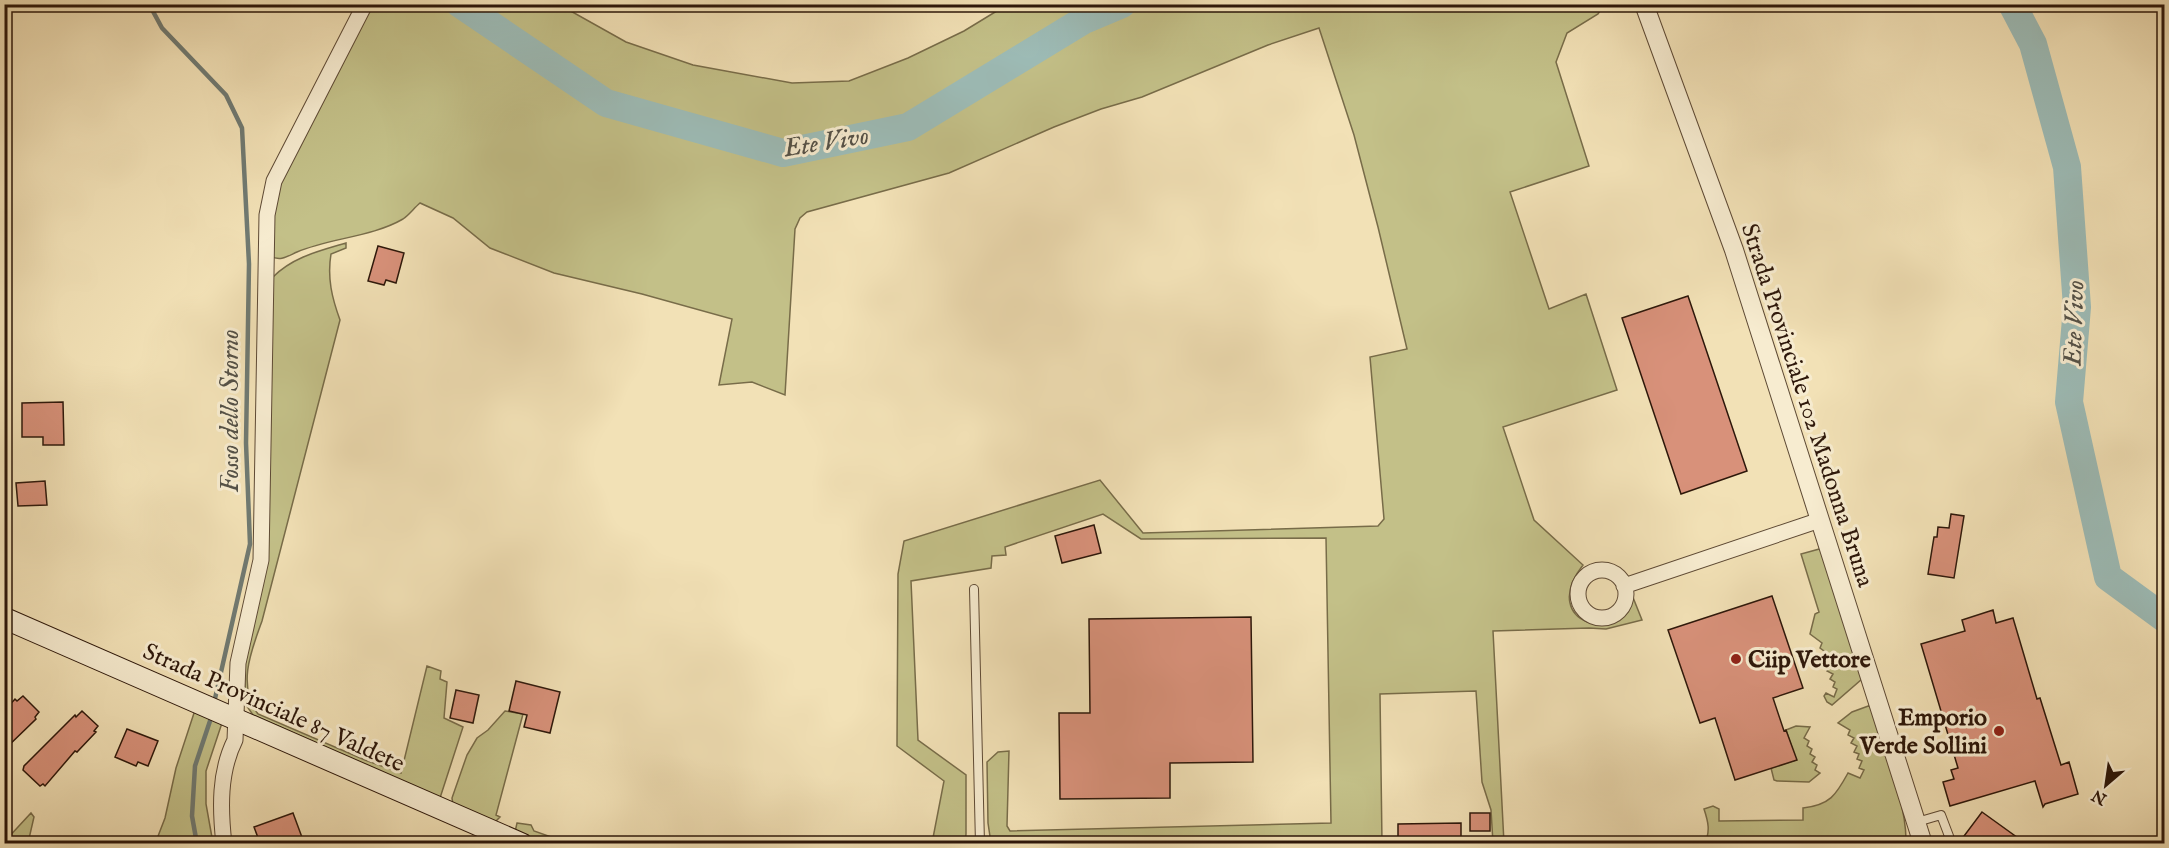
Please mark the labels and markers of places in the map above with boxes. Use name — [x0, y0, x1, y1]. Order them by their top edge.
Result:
place label: Ciip Vettore — [1748, 645, 1871, 676]
marker: Ciip Vettore — [1729, 652, 1743, 666]
place label: Emporio Verde Sollini — [1859, 703, 1988, 762]
marker: Emporio Verde Sollini — [1992, 724, 2006, 738]

